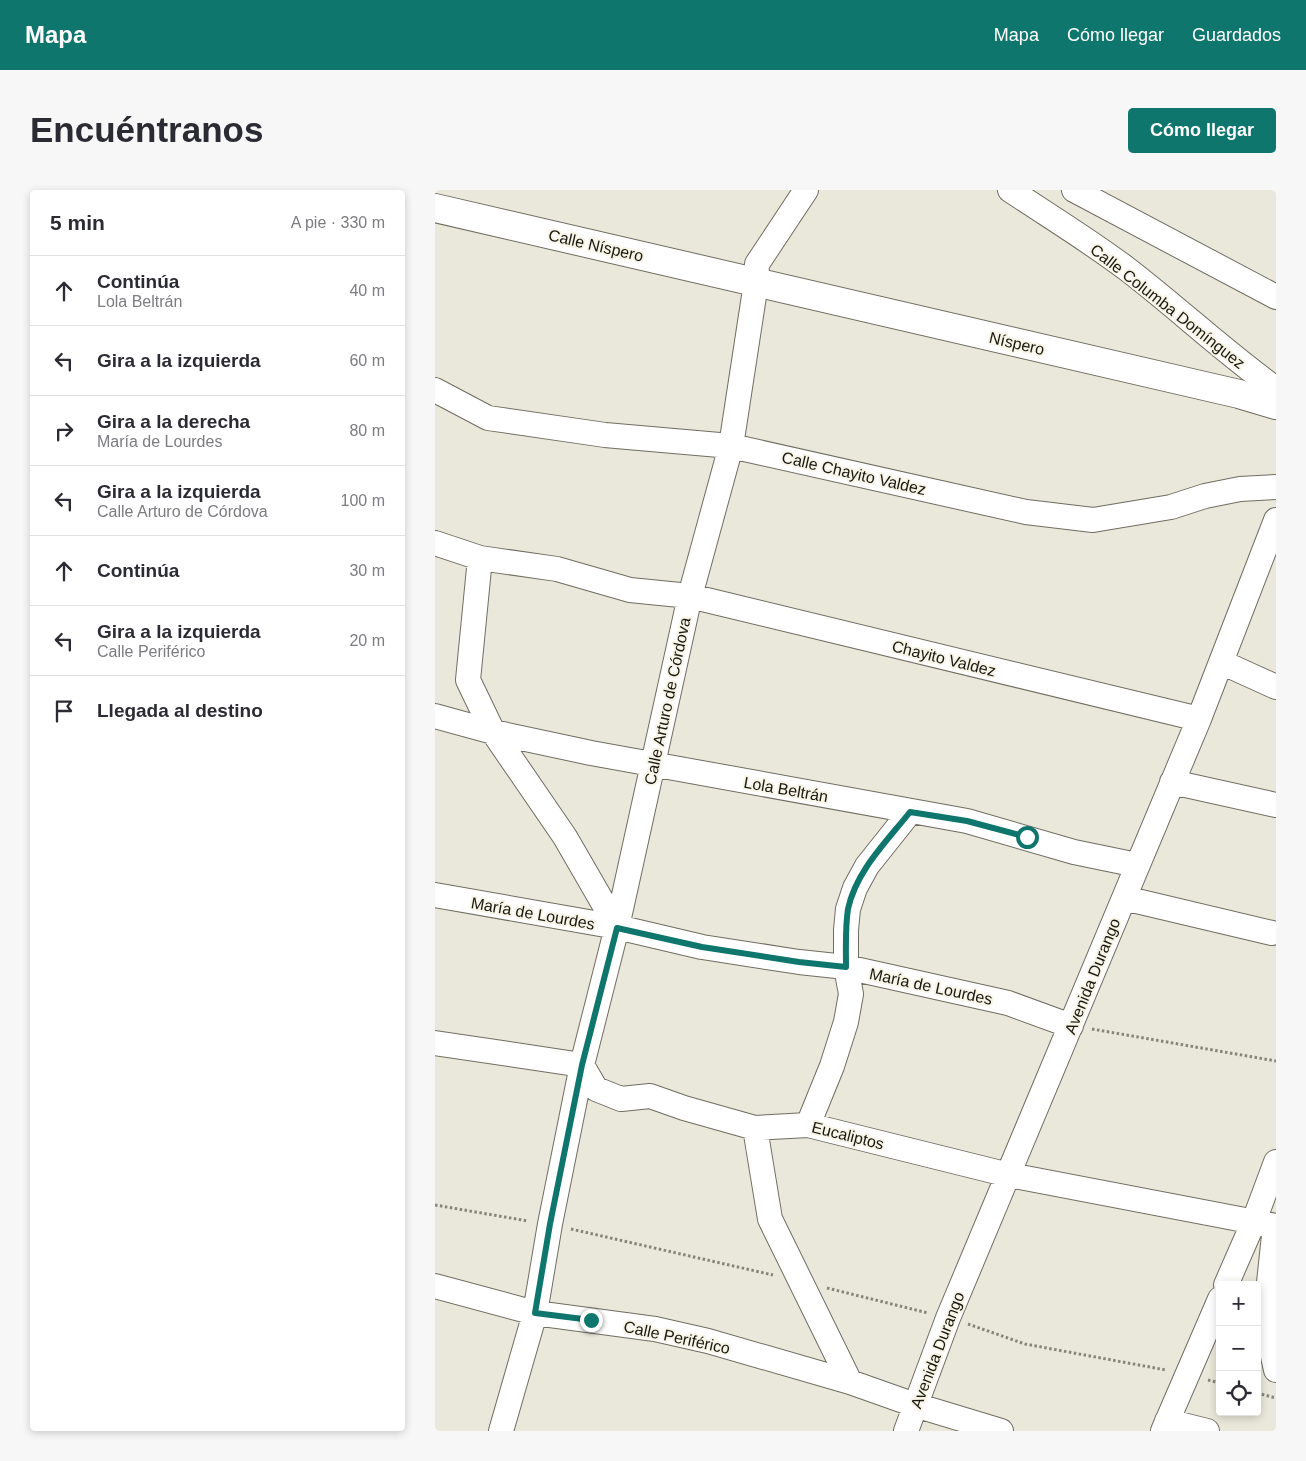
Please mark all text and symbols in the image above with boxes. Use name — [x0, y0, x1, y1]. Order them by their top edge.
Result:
text: Mapa — [25, 21, 86, 48]
text: Mapa — [994, 25, 1039, 45]
text: Cómo llegar — [1067, 25, 1164, 45]
text: Guardados — [1192, 25, 1281, 45]
button: Cómo llegar — [1128, 108, 1276, 153]
text: Encuéntranos — [30, 110, 263, 149]
text: 5 min — [50, 211, 105, 234]
text: A pie · 330 m — [291, 214, 385, 231]
street label: Calle Níspero — [547, 226, 645, 265]
street label: Calle Columba Domínguez — [1087, 241, 1248, 372]
text: Continúa — [97, 271, 179, 292]
icon: ahead — [50, 277, 78, 305]
text: 40 m — [349, 282, 385, 299]
text: Lola Beltrán — [97, 293, 182, 310]
street label: Níspero — [988, 329, 1046, 358]
icon: left — [50, 347, 78, 375]
text: Gira a la izquierda — [97, 350, 261, 371]
text: 60 m — [349, 352, 385, 369]
text: Gira a la derecha — [97, 411, 250, 432]
icon: right — [50, 417, 78, 445]
text: 80 m — [349, 422, 385, 439]
text: María de Lourdes — [97, 433, 222, 450]
street label: Calle Chayito Valdez — [780, 449, 928, 498]
text: Gira a la izquierda — [97, 481, 261, 502]
icon: left — [50, 487, 78, 515]
text: 100 m — [341, 492, 385, 509]
text: Calle Arturo de Córdova — [97, 503, 268, 520]
icon: ahead — [50, 557, 78, 585]
text: Continúa — [97, 560, 179, 581]
text: 30 m — [349, 562, 385, 579]
street label: Calle Arturo de Córdova — [641, 616, 694, 786]
text: Gira a la izquierda — [97, 621, 261, 642]
icon: left — [50, 627, 78, 655]
text: 20 m — [349, 632, 385, 649]
street label: Chayito Valdez — [890, 637, 998, 680]
text: Calle Periférico — [97, 643, 205, 660]
icon: arrive — [50, 697, 78, 725]
text: Llegada al destino — [97, 700, 263, 721]
street label: Lola Beltrán — [742, 774, 829, 805]
route start — [1016, 826, 1039, 849]
street label: María de Lourdes — [470, 894, 596, 933]
street label: Avenida Durango — [1061, 916, 1123, 1037]
street label: María de Lourdes — [868, 965, 994, 1008]
street label: Eucaliptos — [810, 1118, 886, 1153]
map controls — [1216, 1281, 1261, 1416]
button: + — [1216, 1281, 1261, 1326]
street label: Avenida Durango — [907, 1289, 968, 1411]
route end — [580, 1309, 603, 1332]
street label: Calle Periférico — [622, 1318, 732, 1357]
button: − — [1216, 1326, 1261, 1371]
button: locate — [1216, 1371, 1261, 1416]

